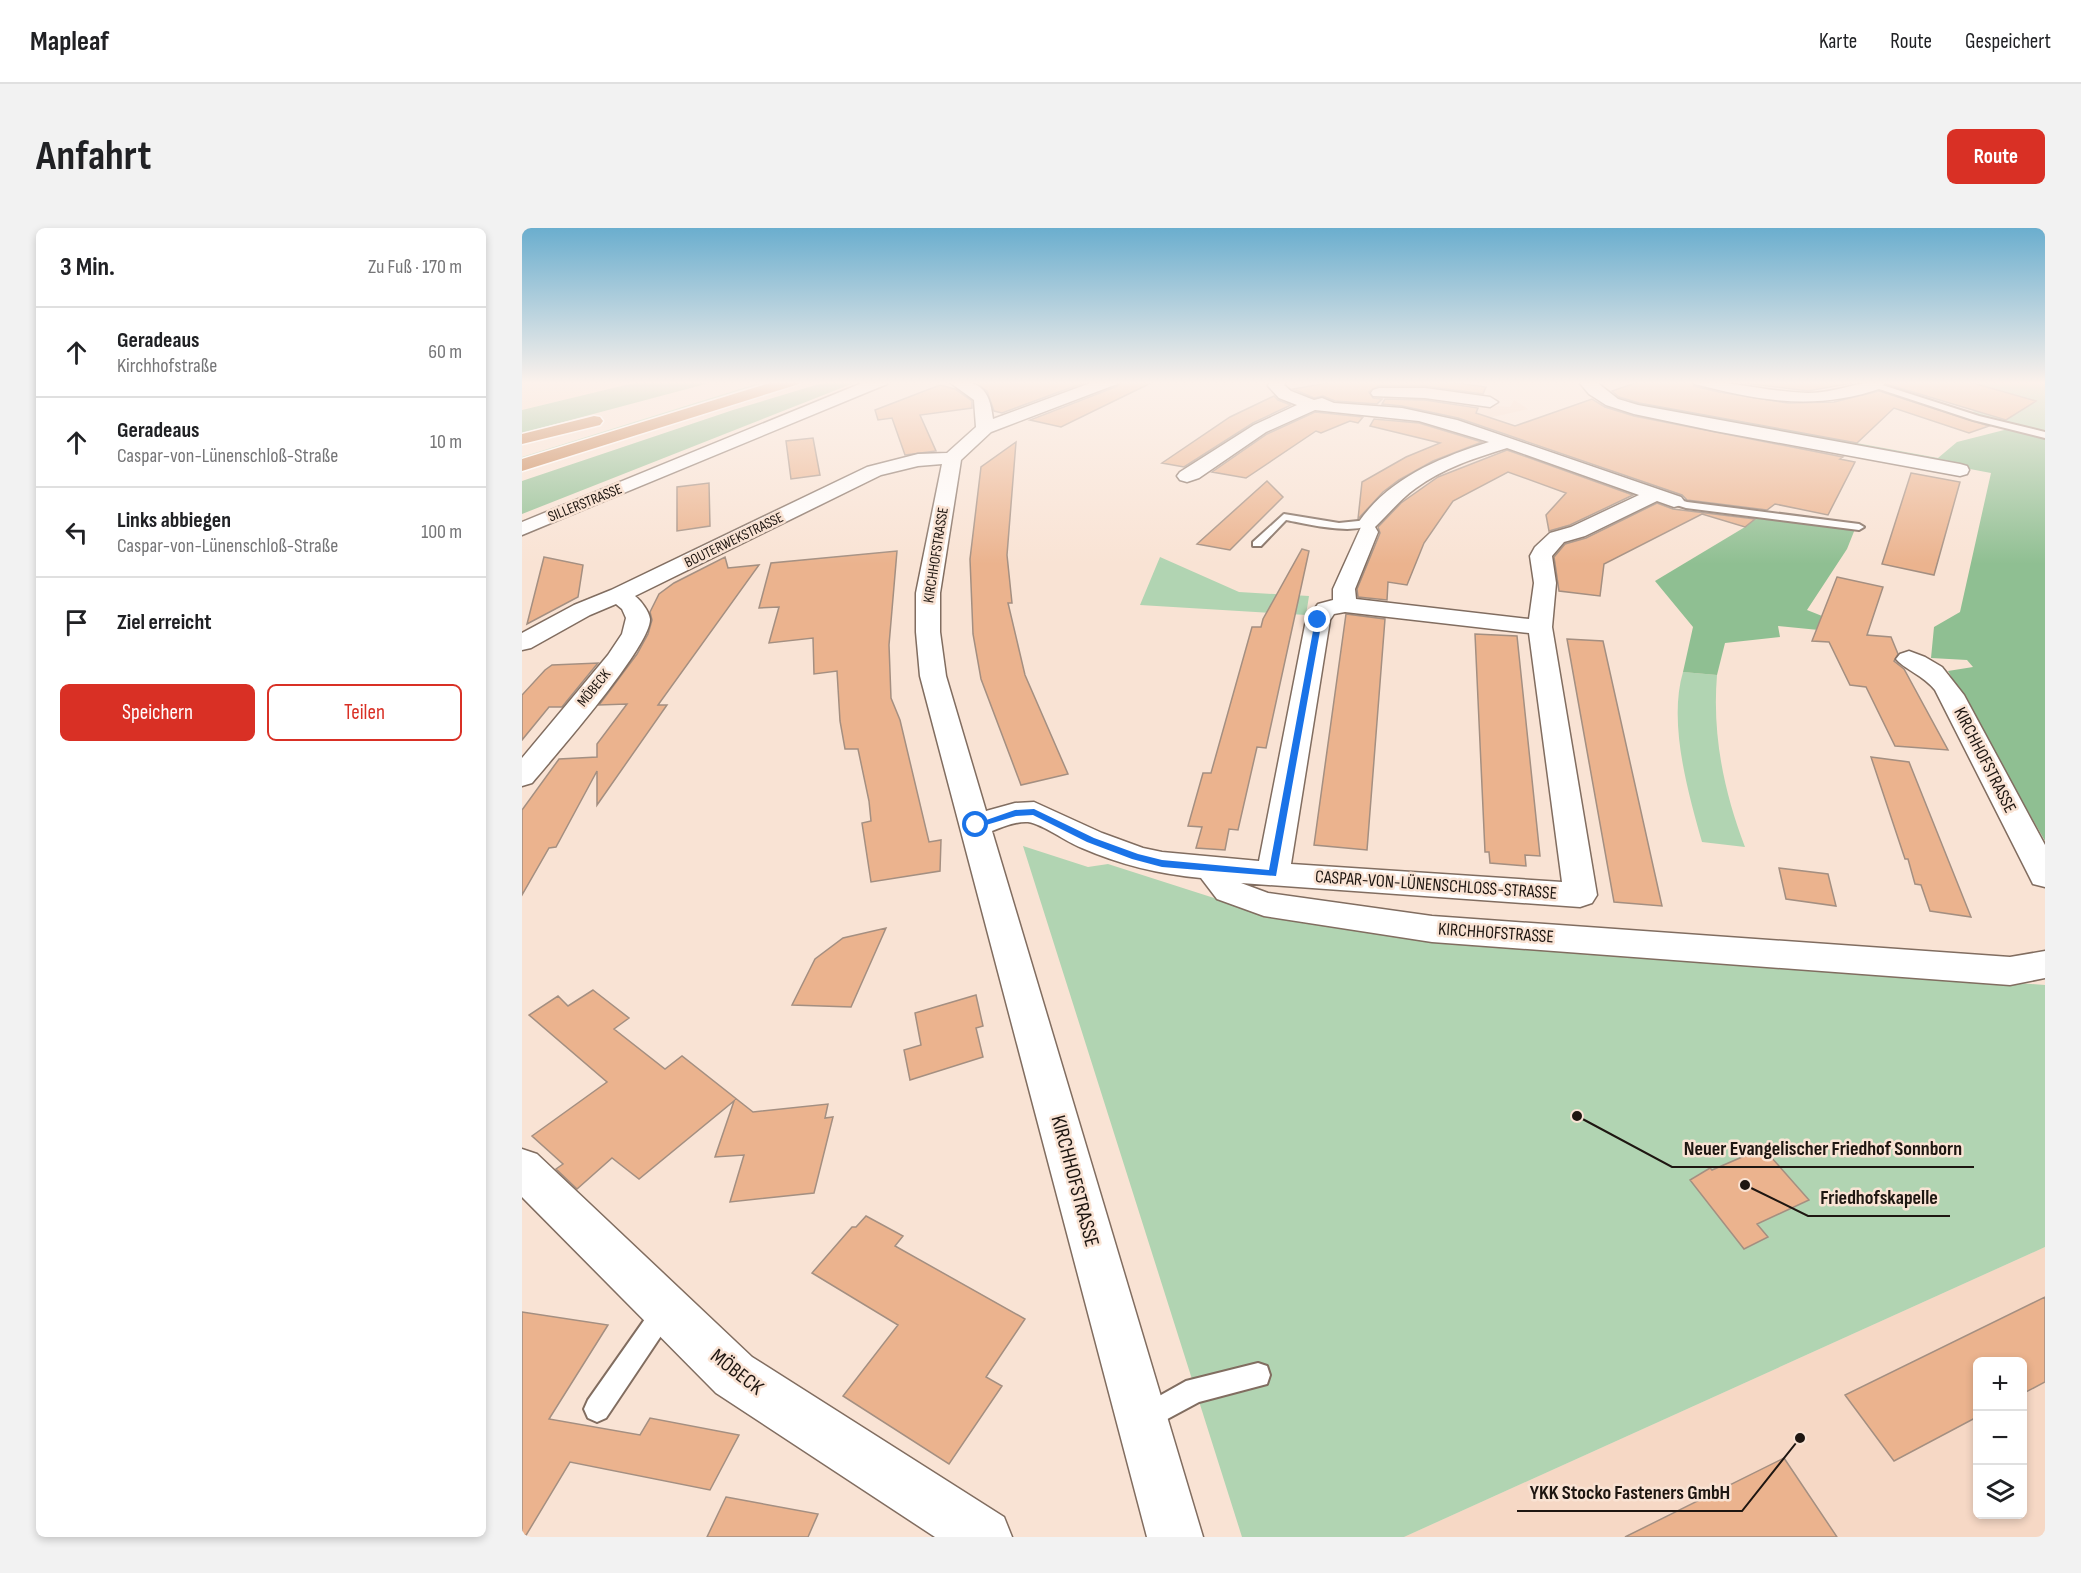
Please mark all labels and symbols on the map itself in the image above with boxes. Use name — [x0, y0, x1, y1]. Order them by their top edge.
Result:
street label: SILLERSTRASSE — [545, 480, 625, 526]
street label: KIRCHHOFSTRASSE — [919, 506, 953, 604]
street label: BOUTERWEKSTRASSE — [681, 508, 787, 572]
route end — [1304, 606, 1330, 632]
street label: MÖBECK — [573, 665, 615, 711]
street label: KIRCHHOFSTRASSE — [1949, 704, 2021, 816]
route start — [962, 811, 988, 837]
street label: CASPAR-VON-LÜNENSCHLOSS-STRASSE — [1314, 866, 1558, 904]
street label: KIRCHHOFSTRASSE — [1437, 918, 1555, 948]
street label: KIRCHHOFSTRASSE — [1045, 1112, 1105, 1250]
callout: Neuer Evangelischer Friedhof Sonnborn — [1672, 1129, 1974, 1167]
text: Neuer Evangelischer Friedhof Sonnborn — [1684, 1137, 1962, 1161]
callout: Friedhofskapelle — [1808, 1178, 1950, 1216]
text: Friedhofskapelle — [1820, 1186, 1938, 1210]
street label: MÖBECK — [706, 1344, 769, 1401]
callout: YKK Stocko Fasteners GmbH — [1517, 1473, 1742, 1511]
text: YKK Stocko Fasteners GmbH — [1530, 1481, 1730, 1505]

